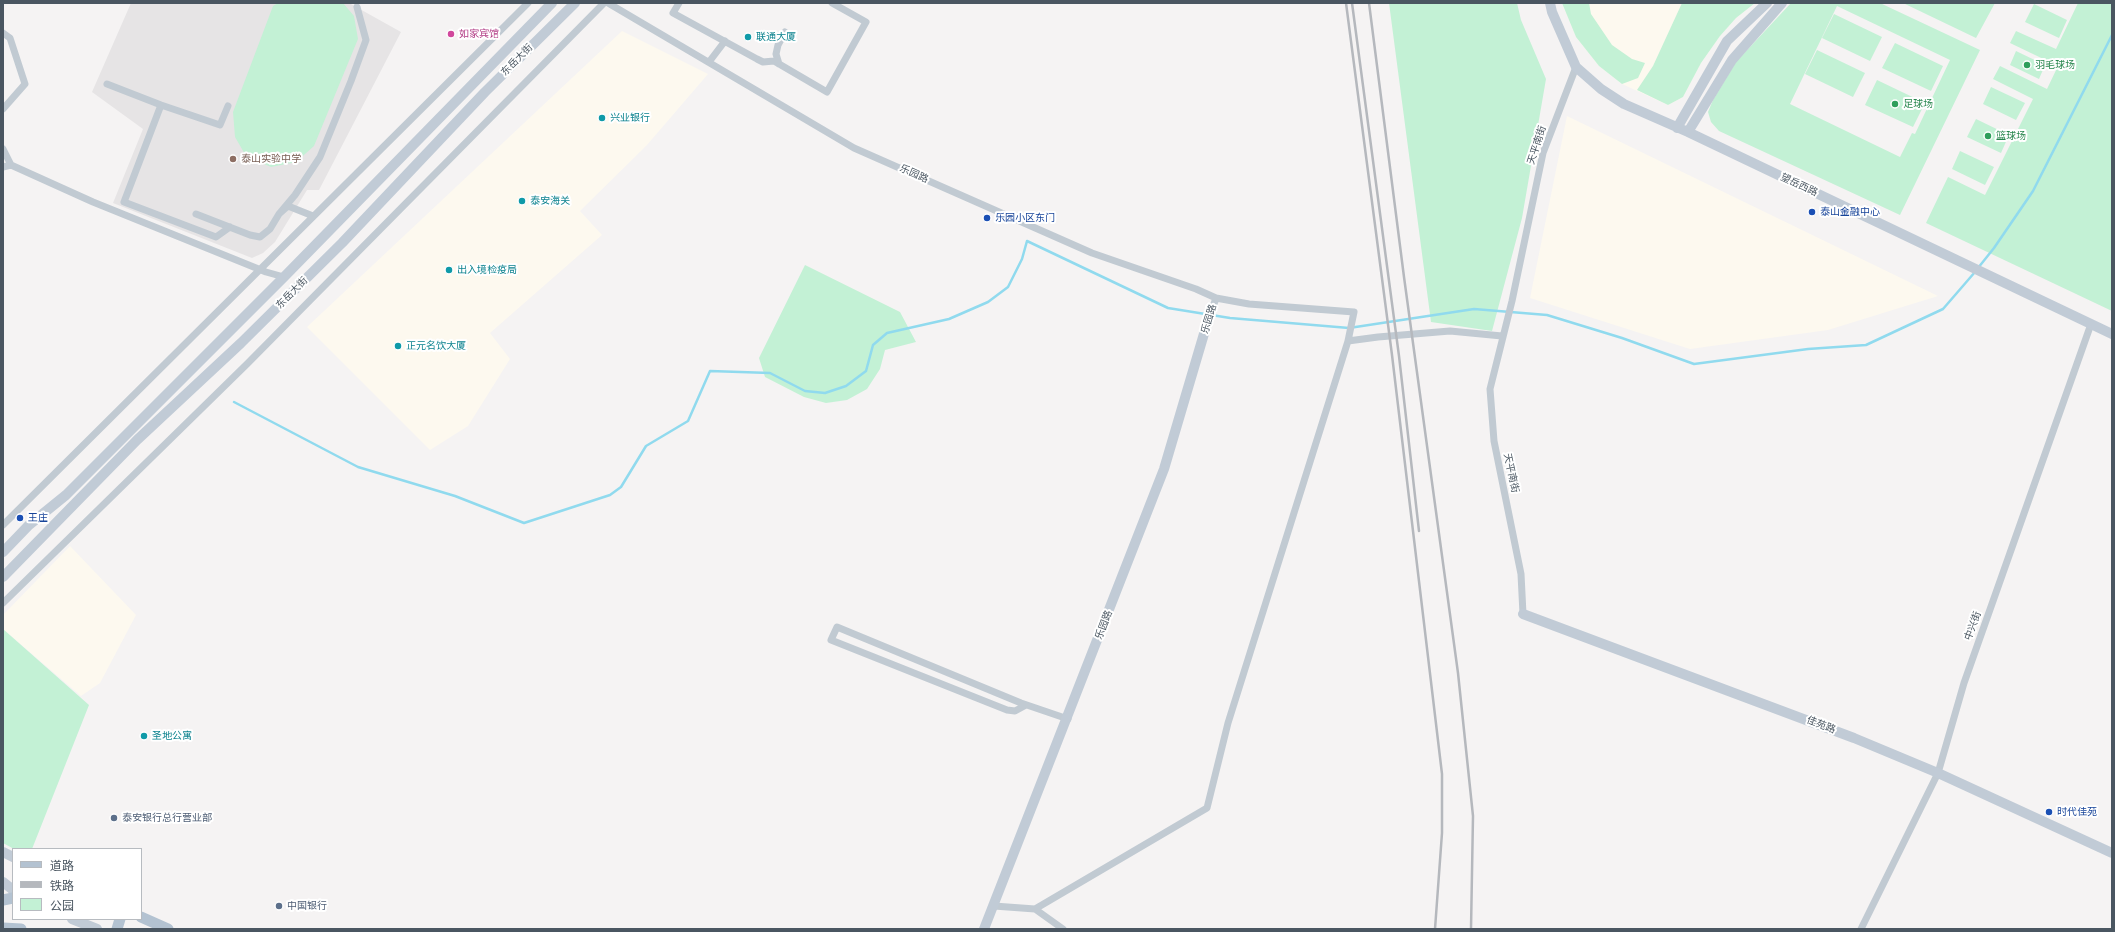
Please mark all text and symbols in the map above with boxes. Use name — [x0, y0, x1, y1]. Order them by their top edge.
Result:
place label: 如家宾馆 — [459, 28, 499, 40]
marker: 如家宾馆 — [446, 29, 456, 39]
place label: 联通大厦 — [756, 31, 796, 43]
marker: 联通大厦 — [743, 32, 753, 42]
street label: 东岳大街 — [499, 42, 535, 78]
place label: 羽毛球场 — [2035, 59, 2075, 71]
marker: 羽毛球场 — [2022, 60, 2032, 70]
place label: 足球场 — [1903, 98, 1933, 110]
marker: 足球场 — [1890, 99, 1900, 109]
place label: 兴业银行 — [610, 112, 650, 124]
marker: 兴业银行 — [597, 113, 607, 123]
street label: 天平南街 — [1525, 124, 1549, 166]
place label: 篮球场 — [1996, 130, 2026, 142]
marker: 篮球场 — [1983, 131, 1993, 141]
place label: 泰山实验中学 — [241, 153, 301, 165]
marker: 泰山实验中学 — [228, 154, 238, 164]
street label: 乐园路 — [898, 162, 930, 186]
street label: 望岳西路 — [1778, 171, 1820, 199]
place label: 泰安海关 — [530, 195, 570, 207]
marker: 泰安海关 — [517, 196, 527, 206]
place label: 泰山金融中心 — [1820, 206, 1880, 218]
marker: 泰山金融中心 — [1807, 207, 1817, 217]
place label: 乐园小区东门 — [995, 212, 1055, 224]
marker: 乐园小区东门 — [982, 213, 992, 223]
place label: 出入境检疫局 — [457, 264, 517, 276]
marker: 出入境检疫局 — [444, 265, 454, 275]
street label: 东岳大街 — [274, 275, 310, 311]
street label: 乐园路 — [1199, 303, 1219, 335]
place label: 正元名饮大厦 — [406, 340, 466, 352]
marker: 正元名饮大厦 — [393, 341, 403, 351]
street label: 天平南街 — [1501, 452, 1521, 494]
place label: 王庄 — [28, 512, 48, 524]
marker: 王庄 — [15, 513, 25, 523]
street label: 乐园路 — [1093, 609, 1115, 641]
street label: 中兴街 — [1962, 610, 1984, 642]
street label: 佳苑路 — [1805, 714, 1837, 736]
place label: 圣地公寓 — [152, 730, 192, 742]
marker: 圣地公寓 — [139, 731, 149, 741]
place label: 时代佳苑 — [2057, 806, 2097, 818]
marker: 时代佳苑 — [2044, 807, 2054, 817]
place label: 泰安银行总行营业部 — [122, 812, 212, 824]
marker: 泰安银行总行营业部 — [109, 813, 119, 823]
legend — [12, 848, 142, 920]
text: 道路 — [50, 859, 74, 873]
text: 铁路 — [50, 879, 74, 893]
text: 公园 — [50, 899, 74, 913]
place label: 中国银行 — [287, 900, 327, 912]
marker: 中国银行 — [274, 901, 284, 911]

